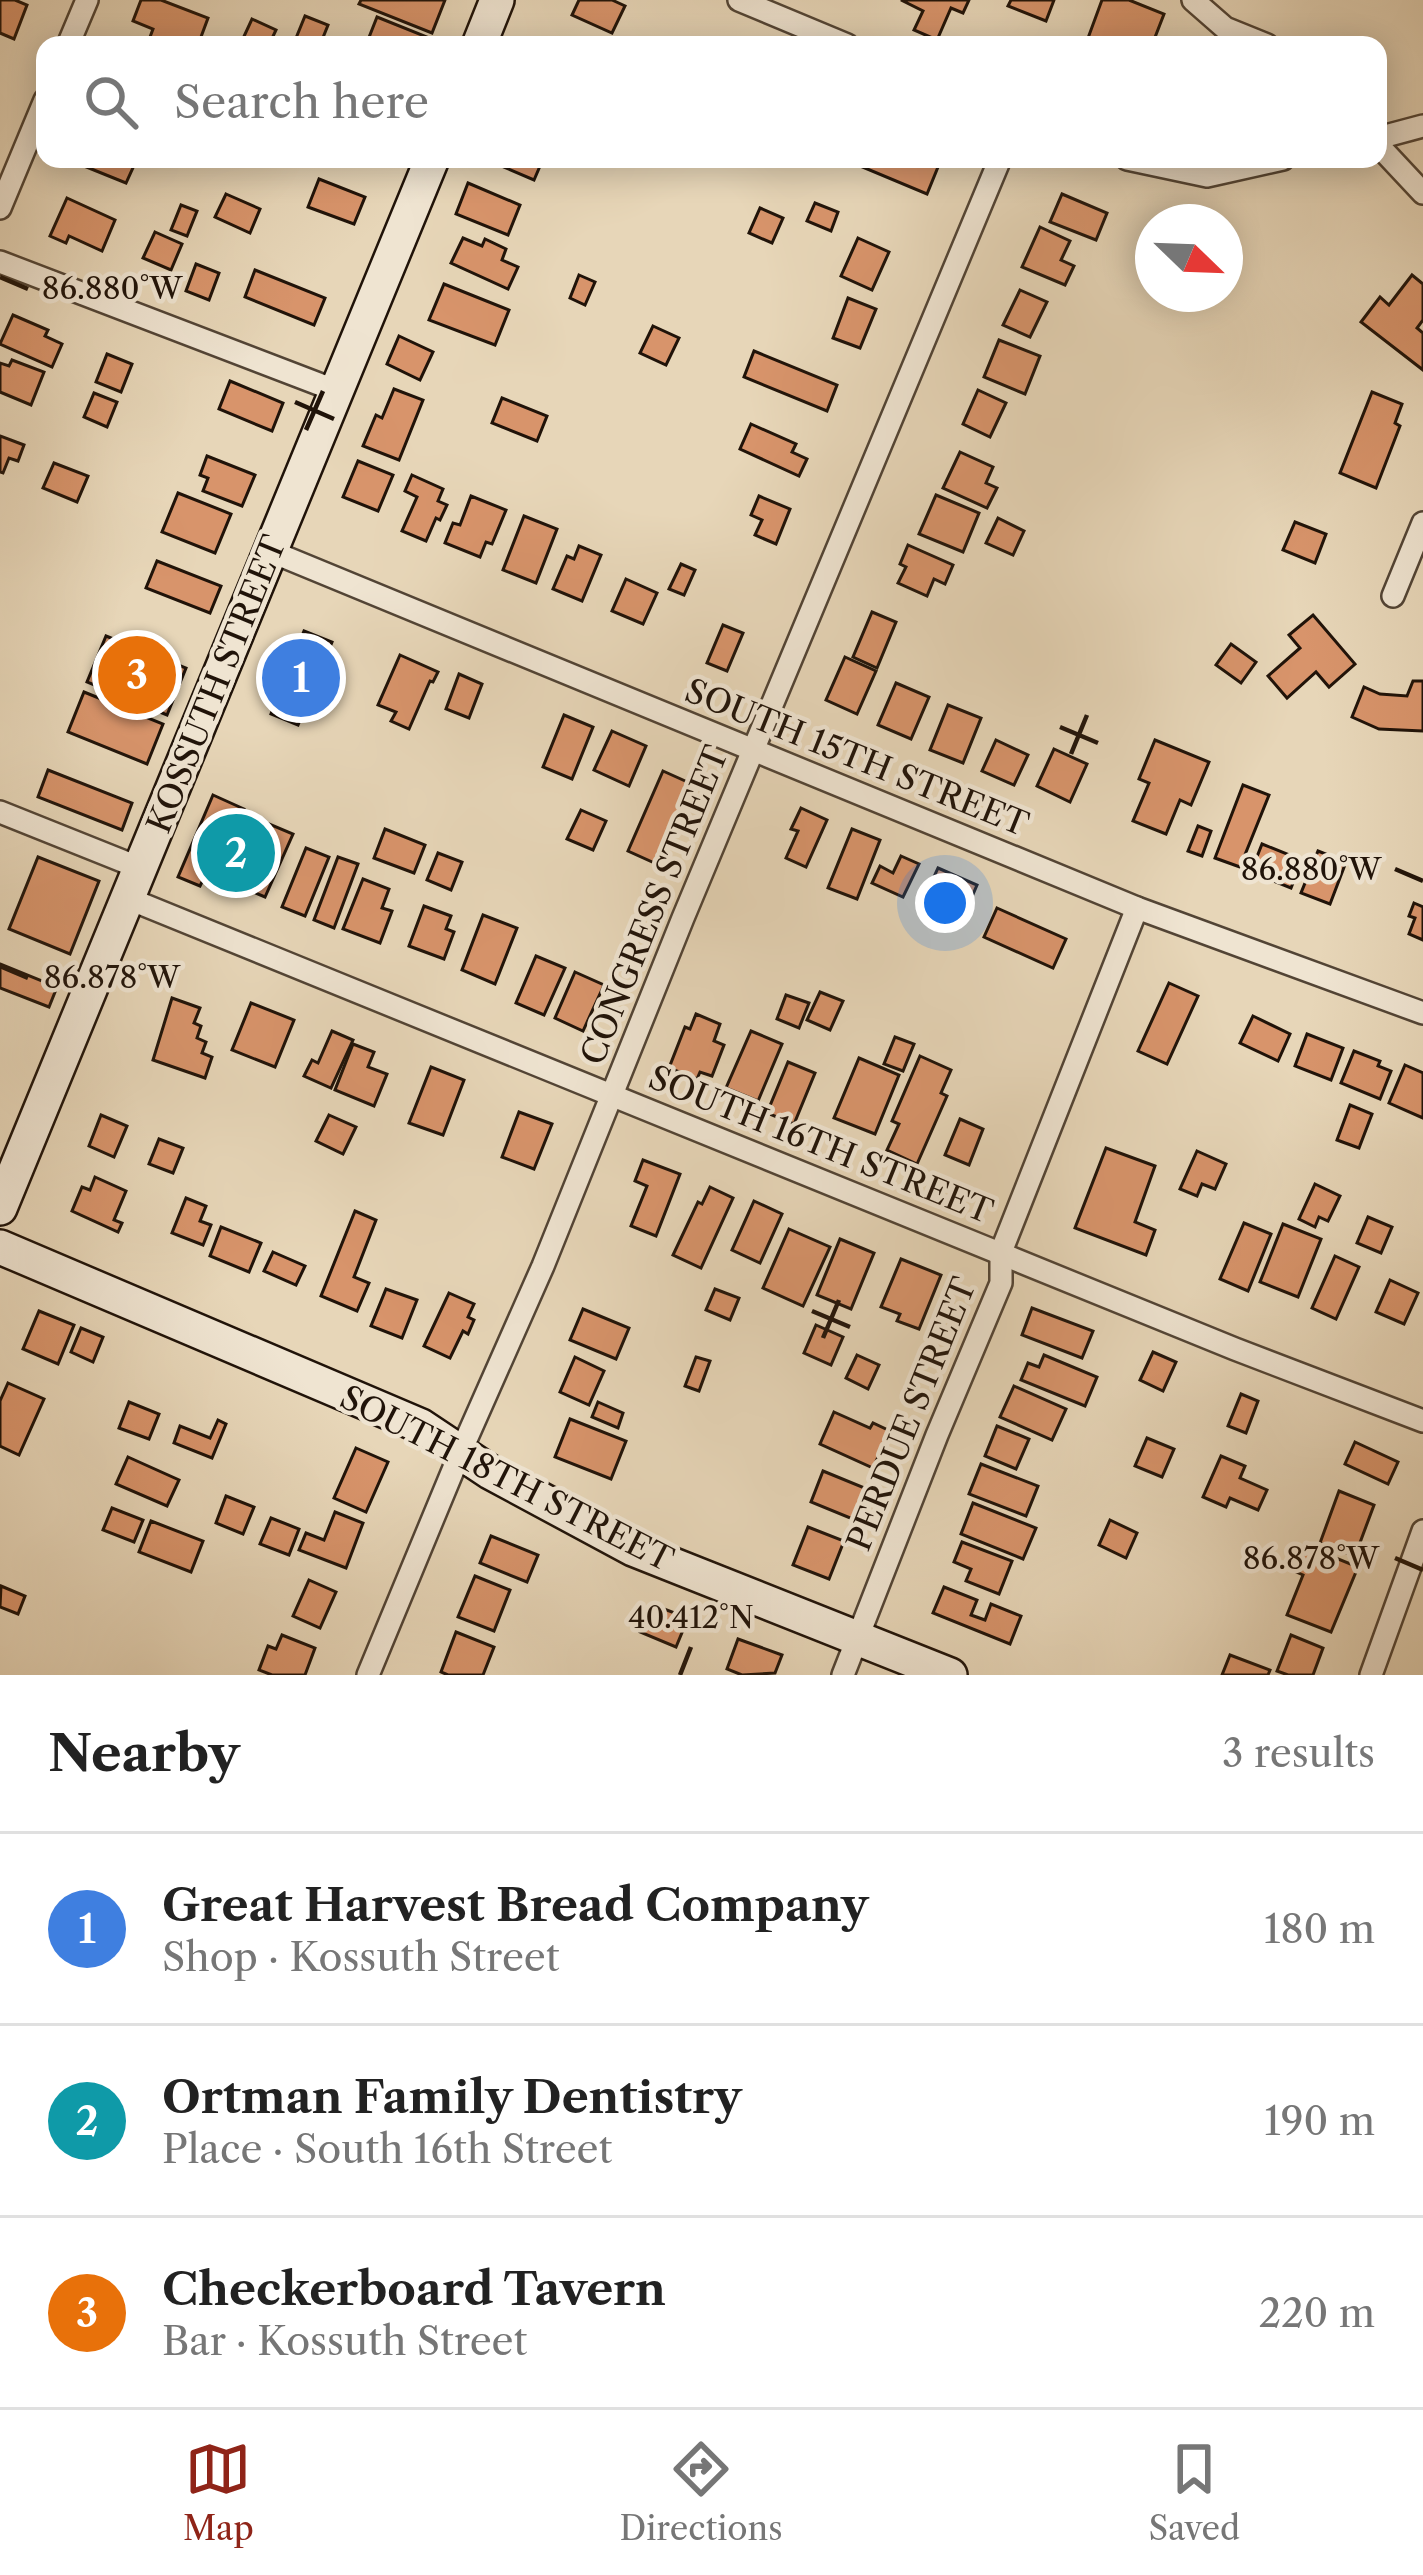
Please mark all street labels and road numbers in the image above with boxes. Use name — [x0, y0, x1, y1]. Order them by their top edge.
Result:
street label: KOSSUTH STREET — [138, 529, 295, 839]
street label: SOUTH 15TH STREET — [679, 670, 1035, 845]
street label: CONGRESS STREET — [572, 740, 737, 1071]
street label: SOUTH 16TH STREET — [643, 1057, 999, 1232]
street label: PERDUE STREET — [838, 1271, 985, 1557]
street label: SOUTH 18TH STREET — [333, 1377, 680, 1580]

